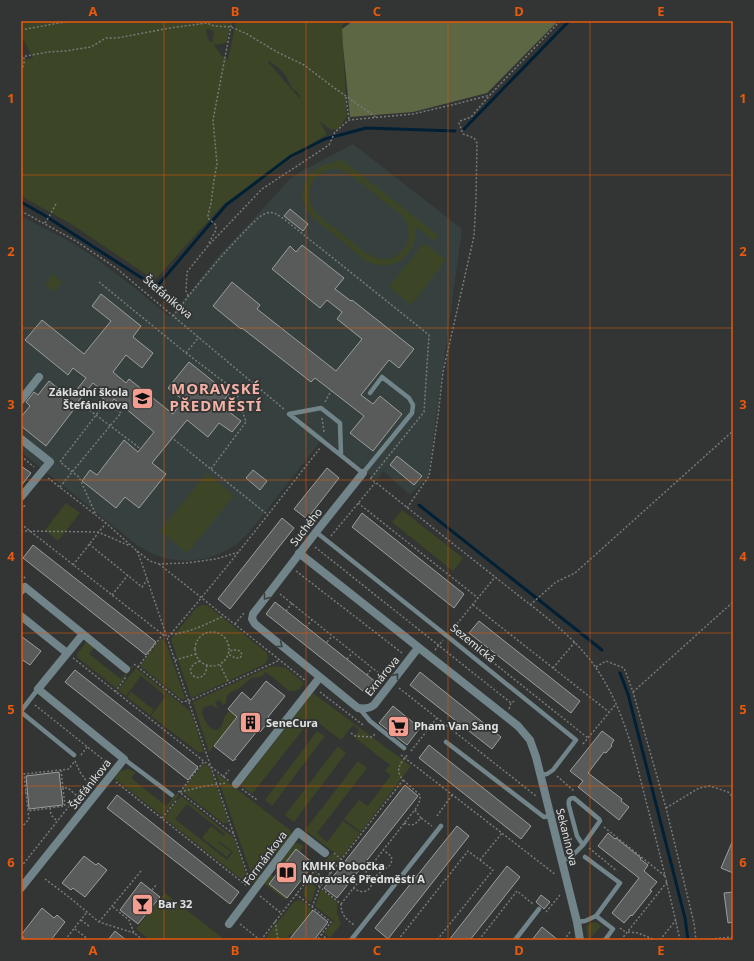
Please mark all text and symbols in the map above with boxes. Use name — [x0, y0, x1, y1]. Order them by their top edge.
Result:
text: A — [89, 2, 98, 20]
text: B — [231, 2, 239, 20]
text: C — [373, 2, 381, 20]
text: D — [514, 2, 524, 20]
text: E — [657, 2, 665, 20]
text: 1 — [7, 89, 15, 107]
text: 1 — [739, 89, 747, 107]
text: 2 — [7, 242, 15, 260]
text: 2 — [739, 242, 747, 260]
street label: Štefánikova — [141, 272, 196, 322]
district label: MORAVSKÉ PŘEDMĚSTÍ — [170, 378, 262, 415]
place label: Základní škola Štefánikova — [49, 384, 128, 412]
school or university icon: Základní škola Štefánikova — [130, 385, 156, 411]
text: 3 — [7, 395, 15, 413]
text: 3 — [739, 395, 747, 413]
street label: Suchého — [286, 504, 325, 549]
text: 4 — [7, 547, 15, 565]
text: 4 — [739, 547, 747, 565]
one-way arrow — [264, 592, 271, 599]
street label: Sezemická — [448, 620, 499, 665]
one-way arrow — [276, 641, 283, 648]
street label: Exnárova — [361, 653, 402, 699]
one-way arrow — [391, 674, 398, 681]
text: 5 — [7, 700, 15, 718]
text: 5 — [739, 700, 747, 718]
building icon: SeneCura — [237, 710, 263, 736]
supermarket icon: Pham Van Sang — [386, 713, 412, 739]
place label: SeneCura — [266, 715, 318, 730]
place label: Pham Van Sang — [414, 718, 498, 733]
street label: Štefánikova — [65, 755, 114, 812]
street label: Sekaninova — [553, 806, 582, 867]
street label: Formánkova — [239, 828, 290, 888]
text: 6 — [7, 853, 15, 871]
text: 6 — [739, 853, 747, 871]
place label: KMHK Pobočka Moravské Předměstí A — [302, 858, 425, 886]
library icon: KMHK Pobočka Moravské Předměstí A — [274, 859, 300, 885]
bar icon: Bar 32 — [130, 891, 156, 917]
place label: Bar 32 — [158, 896, 192, 911]
text: A — [89, 941, 98, 959]
text: B — [231, 941, 239, 959]
text: C — [373, 941, 381, 959]
text: D — [514, 941, 524, 959]
text: E — [657, 941, 665, 959]

